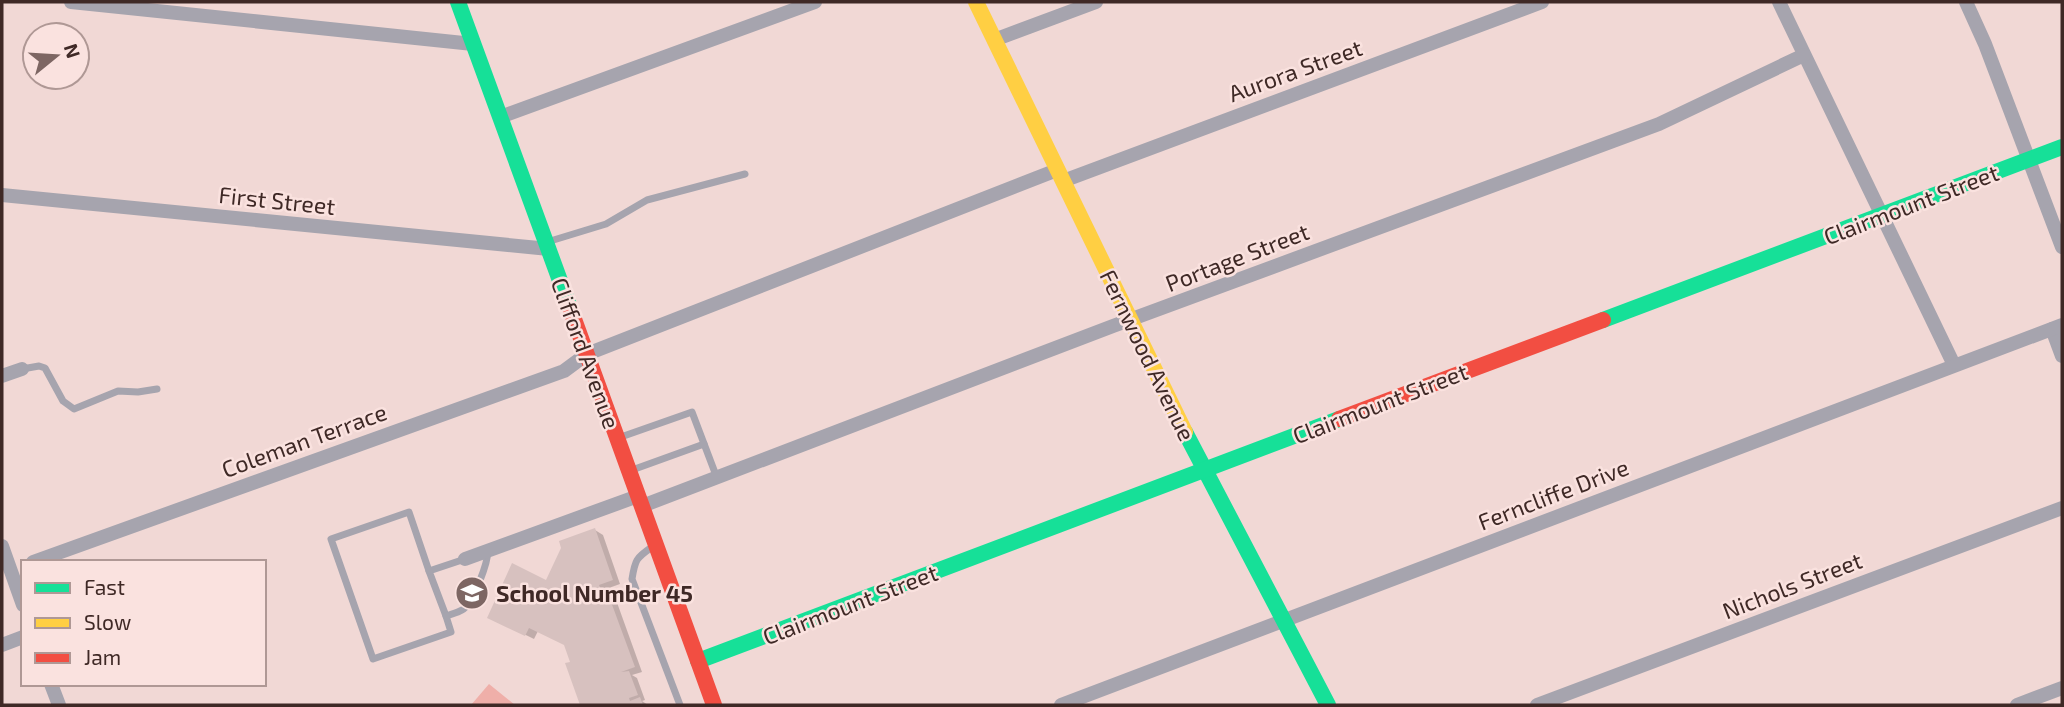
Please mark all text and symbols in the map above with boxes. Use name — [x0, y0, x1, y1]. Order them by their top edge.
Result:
north arrow — [21, 21, 91, 91]
street label: Aurora Street — [1224, 33, 1366, 107]
text: N — [60, 41, 86, 61]
street label: Clairmount Street — [1820, 158, 2003, 250]
street label: First Street — [217, 180, 337, 220]
street label: Portage Street — [1161, 217, 1313, 297]
street label: Fernwood Avenue — [1094, 265, 1202, 445]
street label: Clifford Avenue — [546, 274, 626, 432]
street label: Clairmount Street — [1289, 357, 1472, 449]
street label: Coleman Terrace — [218, 397, 390, 483]
street label: Ferncliffe Drive — [1474, 452, 1632, 536]
street label: Nichols Street — [1718, 545, 1866, 624]
street label: Clairmount Street — [759, 558, 942, 650]
legend — [21, 560, 266, 686]
text: Fast — [84, 574, 125, 599]
school or university icon: School Number 45 — [453, 574, 491, 612]
place label: School Number 45 — [496, 579, 693, 607]
text: Slow — [84, 609, 131, 634]
text: Jam — [84, 644, 121, 669]

